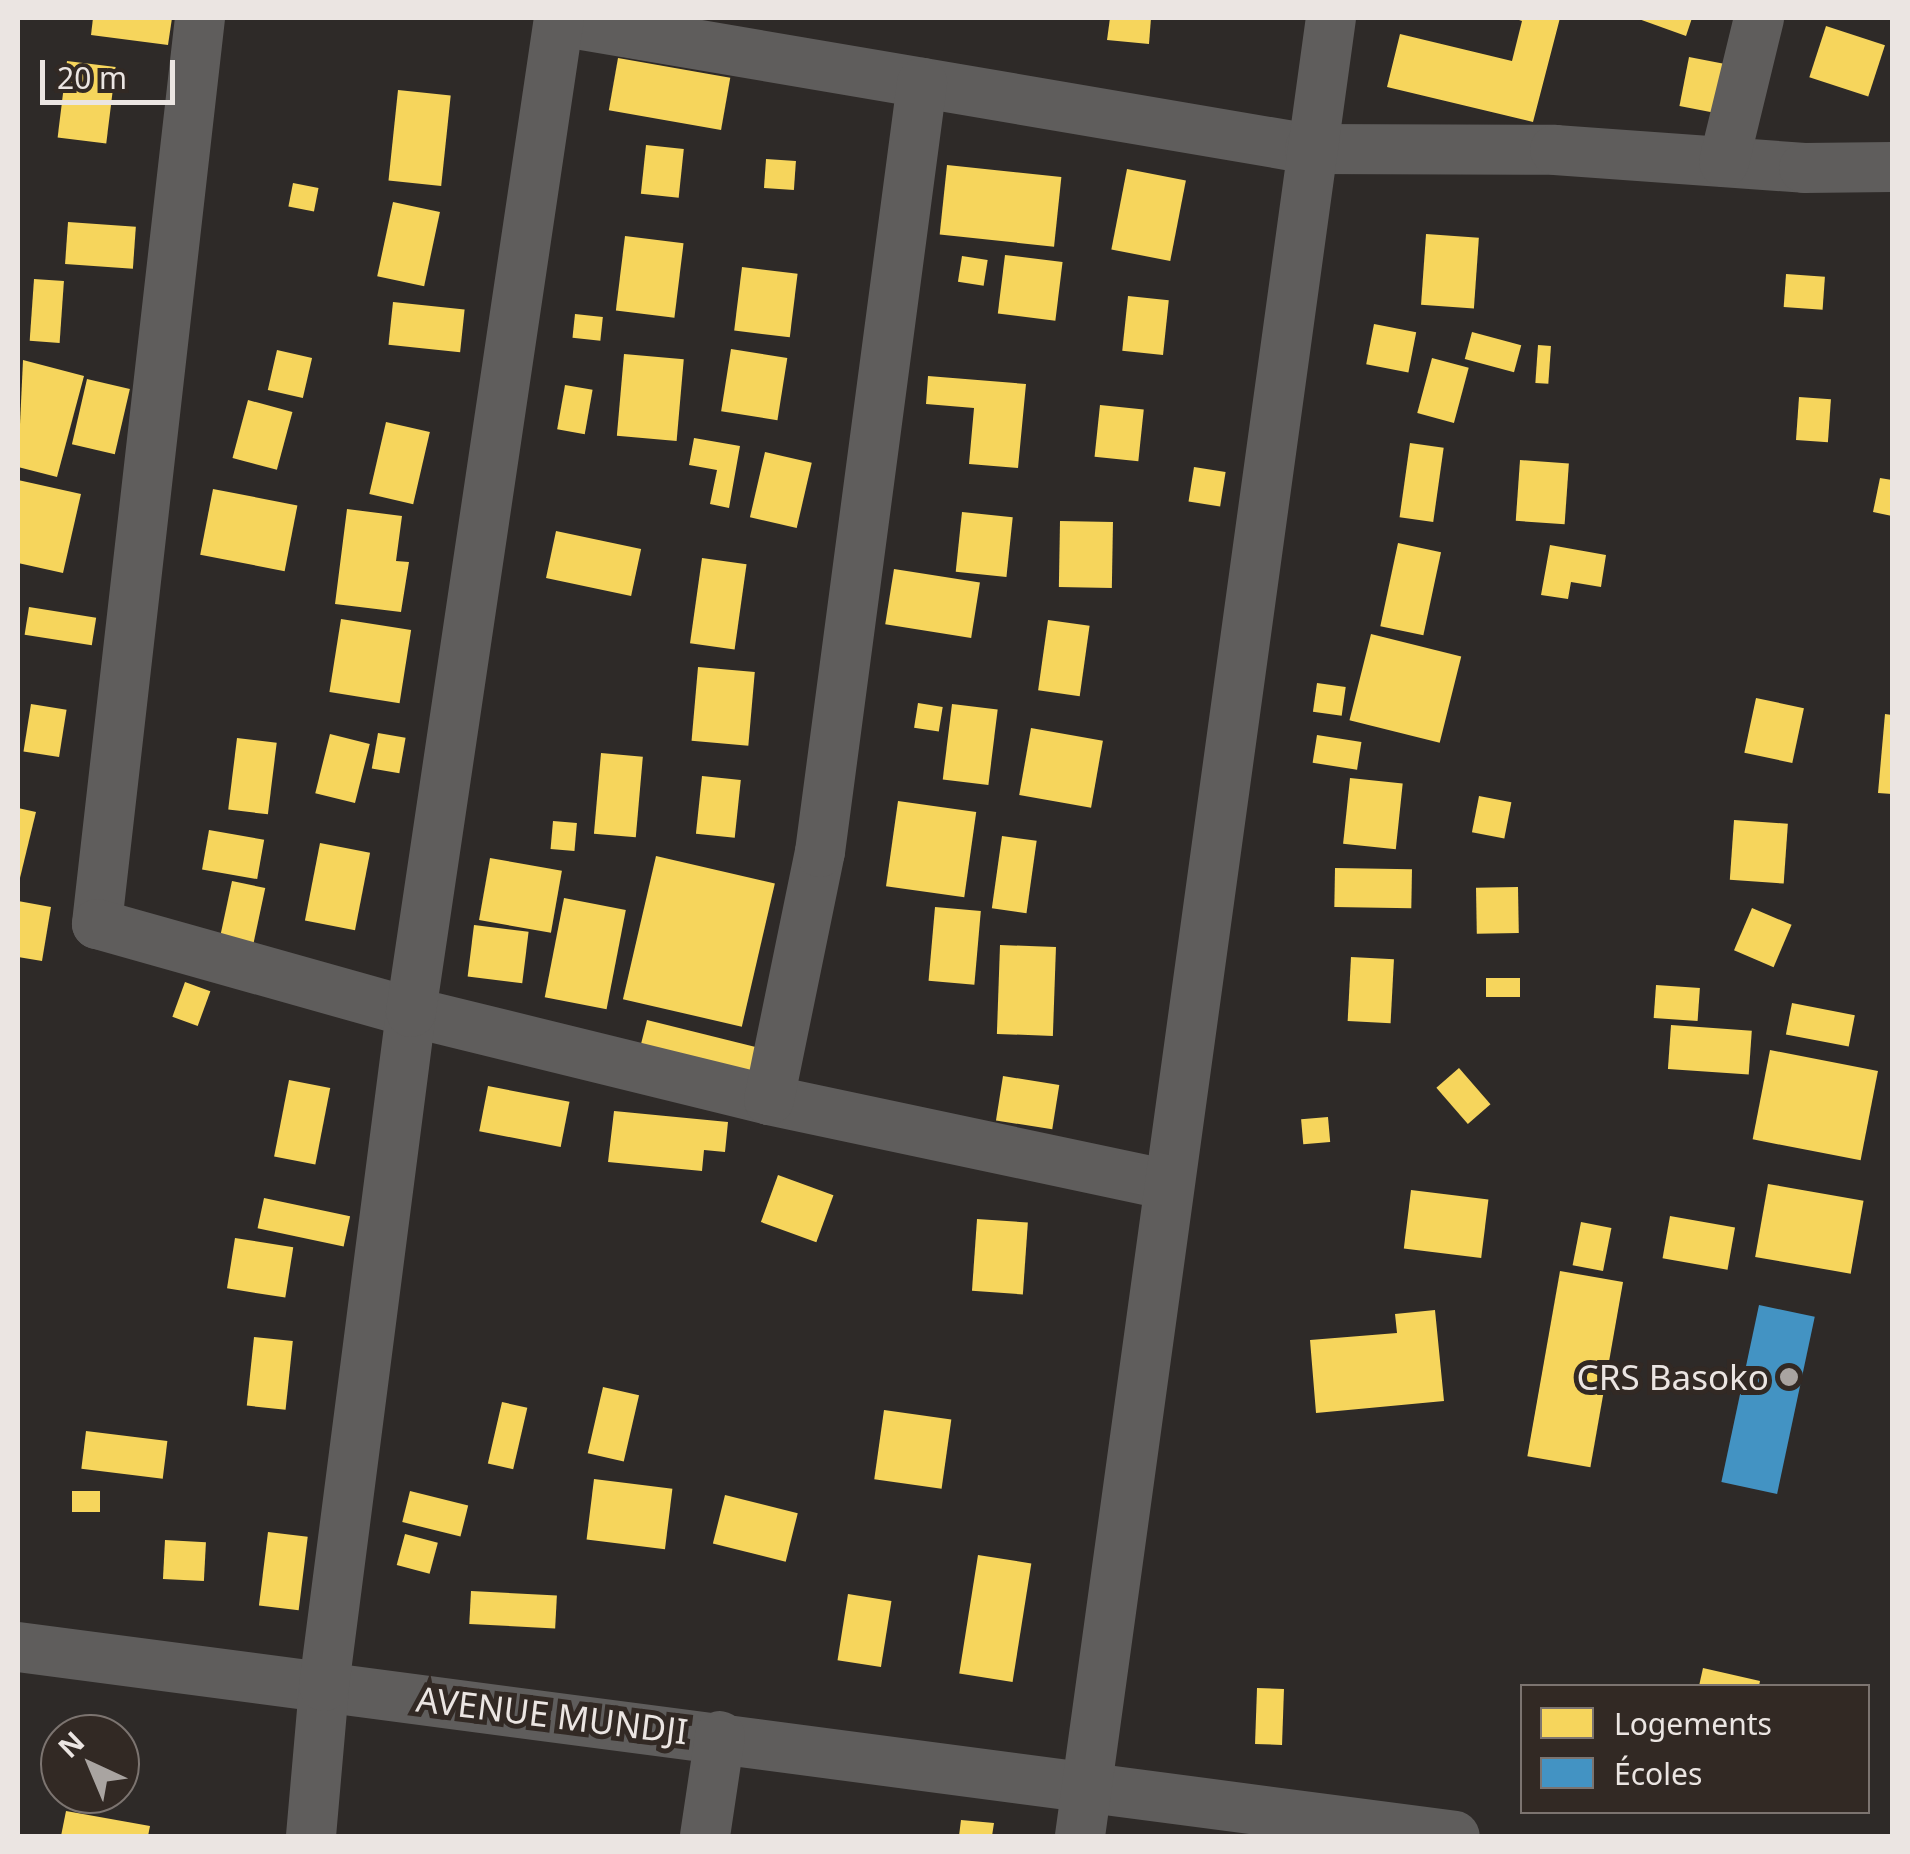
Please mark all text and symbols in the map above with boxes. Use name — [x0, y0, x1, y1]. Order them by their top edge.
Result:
scale bar — [45, 40, 180, 102]
text: 20 m — [57, 57, 127, 98]
place label: CRS Basoko — [1577, 1356, 1769, 1398]
marker: CRS Basoko — [1778, 1366, 1800, 1388]
street label: AVENUE MUNDJI — [414, 1678, 690, 1752]
legend — [1520, 1684, 1870, 1814]
text: Logements — [1614, 1703, 1772, 1744]
north arrow — [40, 1714, 140, 1814]
text: N — [49, 1722, 92, 1765]
text: Écoles — [1614, 1753, 1702, 1794]

